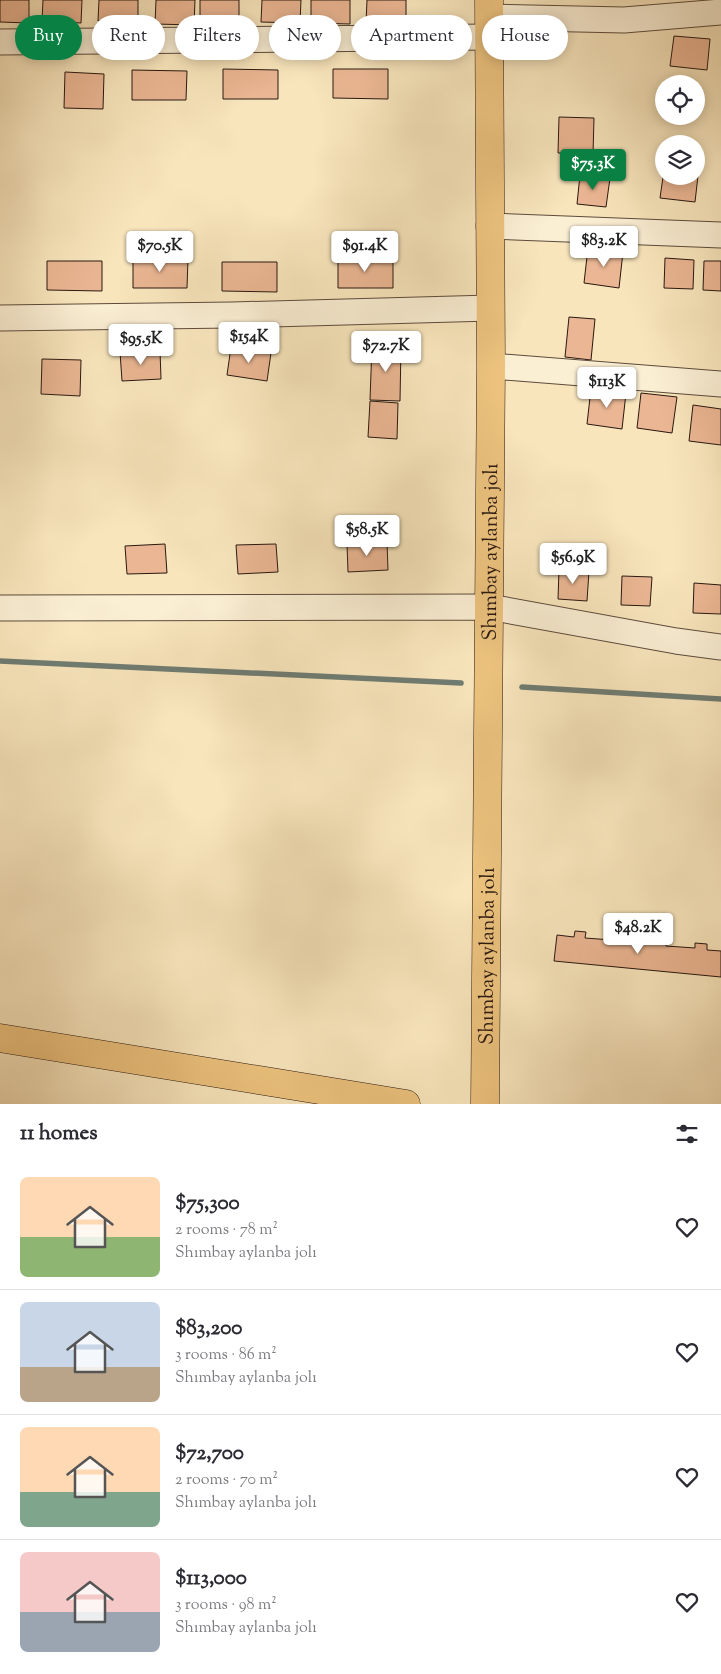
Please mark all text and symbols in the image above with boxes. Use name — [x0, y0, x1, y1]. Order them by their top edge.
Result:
chip: Buy — [15, 15, 82, 60]
chip: Rent — [92, 15, 165, 60]
chip: Filters — [175, 15, 259, 60]
chip: New — [269, 15, 341, 60]
chip: Apartment — [351, 15, 472, 60]
chip: House — [482, 15, 568, 60]
map controls — [655, 75, 705, 185]
button: locate — [655, 75, 705, 125]
button: layers — [655, 135, 705, 185]
pin: $75.3K — [552, 148, 634, 191]
text: $75.3K — [571, 153, 615, 176]
pin: $83.2K — [563, 226, 645, 268]
pin: $70.5K — [119, 230, 201, 273]
pin: $91.4K — [324, 230, 406, 273]
text: $83.2K — [581, 230, 627, 253]
text: $70.5K — [137, 235, 183, 258]
text: $91.4K — [342, 235, 388, 258]
pin: $154K — [214, 322, 284, 364]
pin: $95.5K — [100, 324, 182, 366]
text: $154K — [229, 326, 269, 349]
text: $95.5K — [119, 328, 163, 351]
pin: $72.7K — [345, 330, 427, 373]
text: $72.7K — [362, 335, 410, 358]
pin: $113K — [572, 366, 642, 409]
text: $113K — [588, 371, 626, 394]
street label: Shımbay aylanba jolı — [477, 463, 507, 641]
pin: $58.5K — [326, 514, 408, 557]
text: $58.5K — [346, 519, 388, 542]
pin: $56.9K — [532, 542, 614, 585]
text: $56.9K — [551, 547, 595, 570]
street label: Shımbay aylanba jolı — [473, 867, 504, 1045]
pin: $48.2K — [597, 912, 679, 955]
text: $48.2K — [614, 917, 662, 940]
text: 11 homes — [20, 1119, 98, 1149]
icon: filters — [673, 1120, 701, 1148]
text: $75,300 — [175, 1189, 240, 1219]
icon: home — [60, 1197, 120, 1257]
icon: heart — [673, 1213, 701, 1241]
text: 2 rooms · 78 m² — [175, 1219, 278, 1242]
text: Shımbay aylanba jolı — [175, 1242, 317, 1265]
text: $83,200 — [175, 1314, 242, 1344]
icon: home — [60, 1322, 120, 1382]
icon: heart — [673, 1338, 701, 1366]
text: 3 rooms · 86 m² — [175, 1344, 277, 1367]
text: Shımbay aylanba jolı — [175, 1367, 317, 1390]
text: $72,700 — [175, 1439, 244, 1469]
icon: home — [60, 1447, 120, 1507]
icon: heart — [673, 1463, 701, 1491]
text: 2 rooms · 70 m² — [175, 1469, 278, 1492]
text: Shımbay aylanba jolı — [175, 1492, 317, 1515]
text: $113,000 — [175, 1564, 247, 1594]
icon: home — [60, 1572, 120, 1632]
icon: heart — [673, 1588, 701, 1616]
text: 3 rooms · 98 m² — [175, 1594, 277, 1617]
text: Shımbay aylanba jolı — [175, 1617, 317, 1640]

